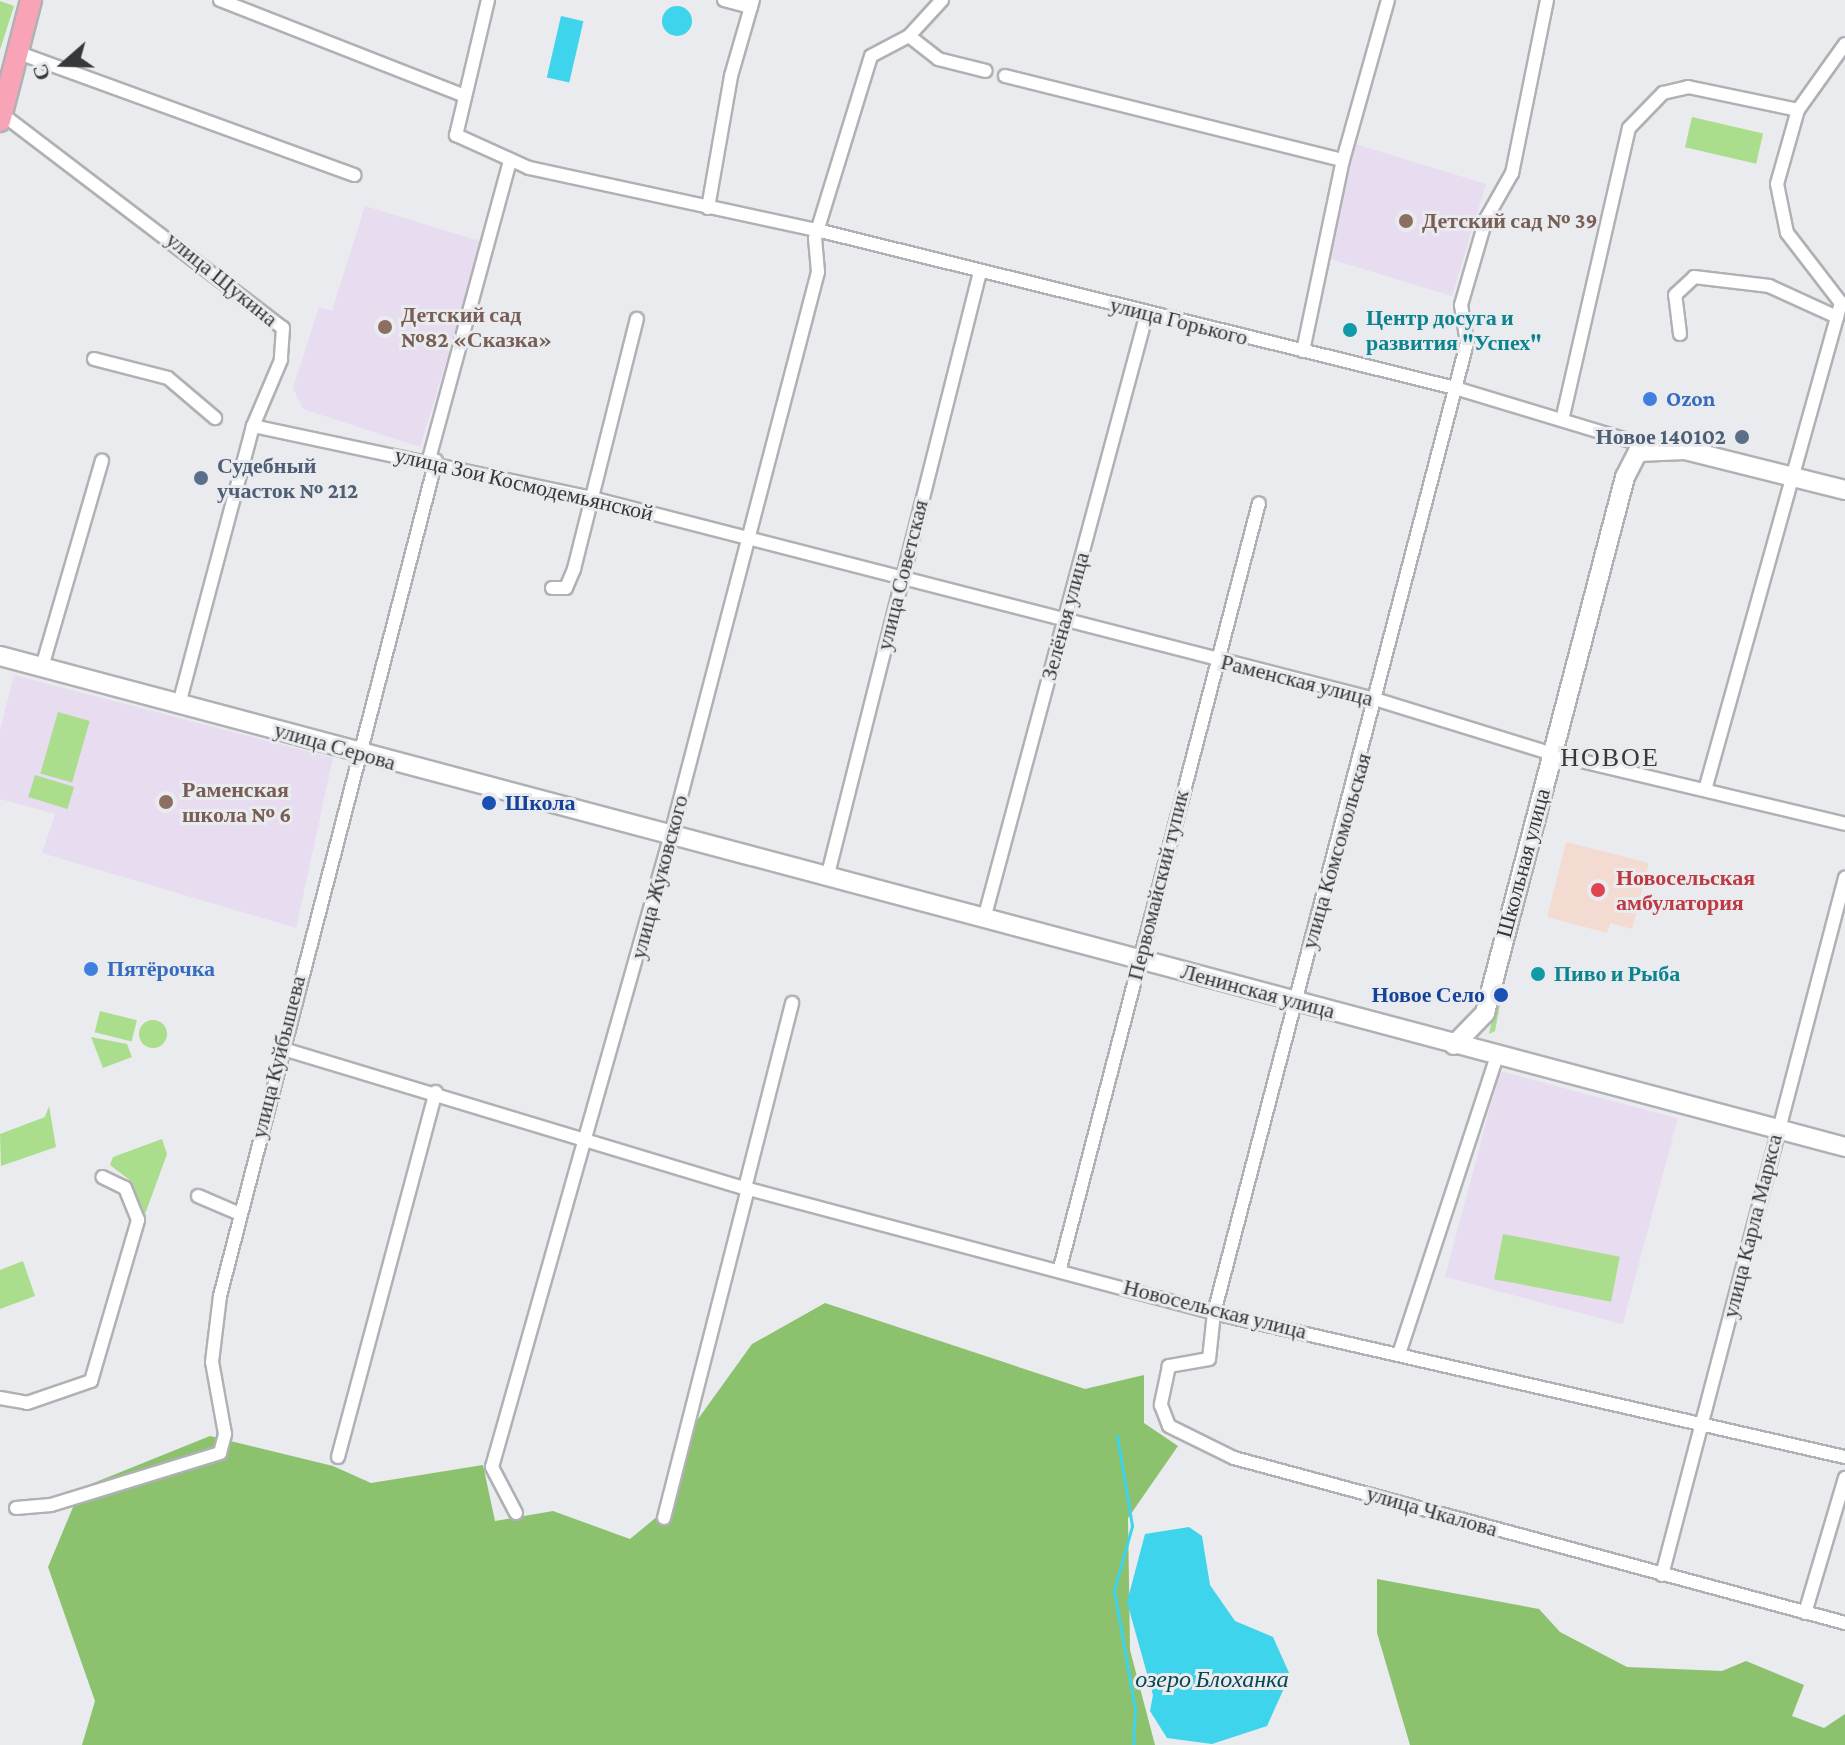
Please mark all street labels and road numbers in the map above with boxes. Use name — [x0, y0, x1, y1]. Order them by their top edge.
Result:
street label: улица Щукина — [161, 226, 283, 332]
street label: улица Горького — [1107, 291, 1251, 351]
street label: улица Зои Космодемьянской — [392, 441, 656, 527]
street label: улица Советская — [871, 497, 933, 653]
street label: Зелёная улица — [1035, 549, 1095, 683]
street label: Раменская улица — [1218, 648, 1376, 712]
street label: улица Серова — [271, 716, 399, 776]
street label: улица Комсомольская — [1295, 750, 1377, 952]
street label: Школьная улица — [1490, 785, 1556, 941]
street label: Первомайский тупик — [1122, 787, 1194, 983]
street label: улица Жуковского — [624, 792, 694, 962]
street label: Ленинская улица — [1178, 958, 1338, 1024]
street label: улица Куйбышева — [245, 973, 311, 1141]
street label: улица Карла Маркса — [1716, 1131, 1788, 1321]
street label: Новосельская улица — [1121, 1273, 1309, 1345]
street label: улица Чкалова — [1364, 1480, 1500, 1542]

